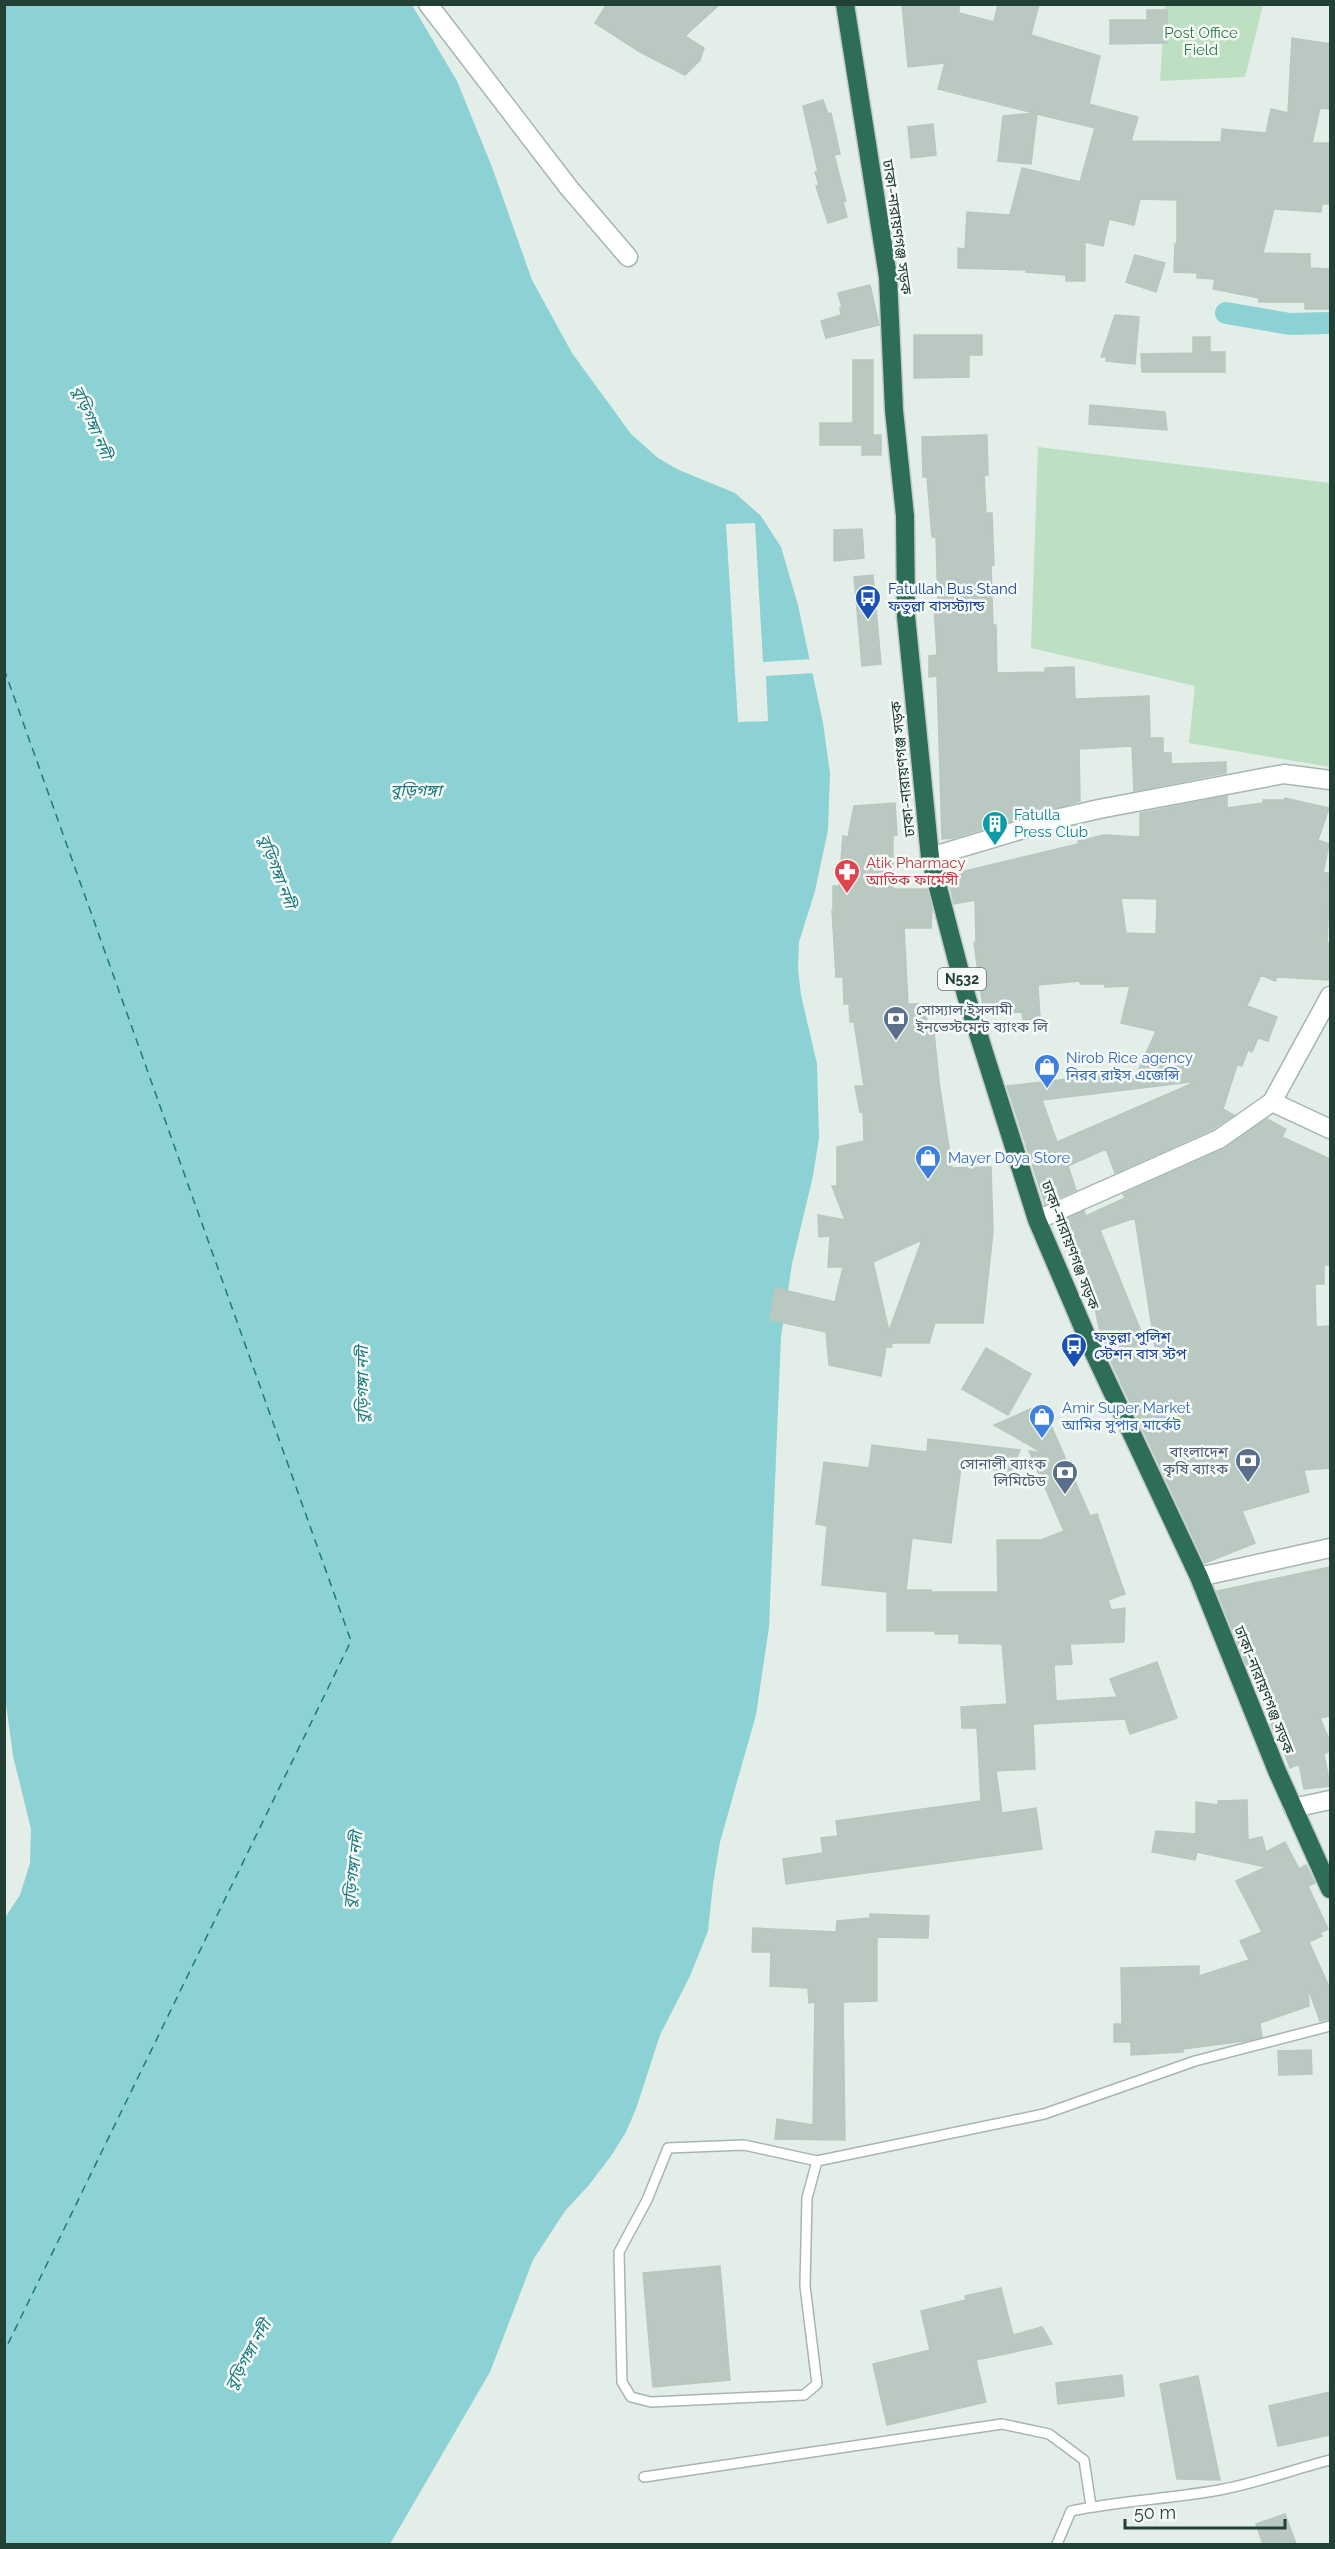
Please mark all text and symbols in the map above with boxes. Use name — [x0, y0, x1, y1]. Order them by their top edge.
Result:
park label: Post Office Field — [1164, 24, 1238, 59]
street label: ঢাকা-নারায়ণগঞ্জ সড়ক — [878, 157, 916, 297]
water label: বুড়িগঙ্গা নদী — [68, 383, 117, 464]
place label: Fatullah Bus Stand ফতুল্লা বাসস্ট্যান্ড — [887, 580, 1017, 615]
bus stop icon: Fatullah Bus Stand ফতুল্লা বাসস্ট্যান্ড — [853, 583, 883, 621]
street label: ঢাকা-নারায়ণগঞ্জ সড়ক — [887, 699, 919, 839]
water label: বুড়িগঙ্গা — [391, 781, 444, 800]
place label: Fatulla Press Club — [1014, 806, 1088, 841]
building icon: Fatulla Press Club — [980, 809, 1010, 847]
water label: বুড়িগঙ্গা নদী — [254, 831, 301, 913]
place label: Atik Pharmacy আতিক ফার্মেসী — [865, 854, 966, 889]
pharmacy icon: Atik Pharmacy আতিক ফার্মেসী — [832, 857, 862, 895]
road number: N532 — [938, 968, 986, 990]
place label: সোস্যাল ইসলামী ইনভেস্টমেন্ট ব্যাংক লি — [915, 1001, 1049, 1036]
bank icon: সোস্যাল ইসলামী ইনভেস্টমেন্ট ব্যাংক লি — [881, 1004, 911, 1042]
place label: Nirob Rice agency নিরব রাইস এজেন্সি — [1065, 1049, 1193, 1084]
shop icon: Nirob Rice agency নিরব রাইস এজেন্সি — [1032, 1052, 1062, 1090]
shop icon: Mayer Doya Store — [913, 1143, 943, 1181]
place label: Mayer Doya Store — [948, 1149, 1071, 1167]
street label: ঢাকা-নারায়ণগঞ্জ সড়ক — [1037, 1177, 1103, 1313]
place label: ফতুল্লা পুলিশ স্টেশন বাস স্টপ — [1093, 1328, 1187, 1363]
bus stop icon: ফতুল্লা পুলিশ স্টেশন বাস স্টপ — [1059, 1331, 1089, 1369]
water label: বুড়িগঙ্গা নদী — [353, 1344, 372, 1424]
place label: Amir Super Market আমির সুপার মার্কেট — [1061, 1399, 1191, 1434]
shop icon: Amir Super Market আমির সুপার মার্কেট — [1027, 1402, 1057, 1440]
place label: বাংলাদেশ কৃষি ব্যাংক — [1162, 1443, 1229, 1478]
bank icon: বাংলাদেশ কৃষি ব্যাংক — [1233, 1446, 1263, 1484]
place label: সোনালী ব্যাংক লিমিটেড — [960, 1455, 1047, 1490]
bank icon: সোনালী ব্যাংক লিমিটেড — [1050, 1458, 1080, 1496]
street label: ঢাকা-নারায়ণগঞ্জ সড়ক — [1230, 1622, 1298, 1757]
water label: বুড়িগঙ্গা নদী — [339, 1828, 367, 1910]
water label: বুড়িগঙ্গা নদী — [221, 2314, 276, 2394]
scale bar — [1125, 2492, 1286, 2530]
text: 50 m — [1134, 2502, 1176, 2523]

